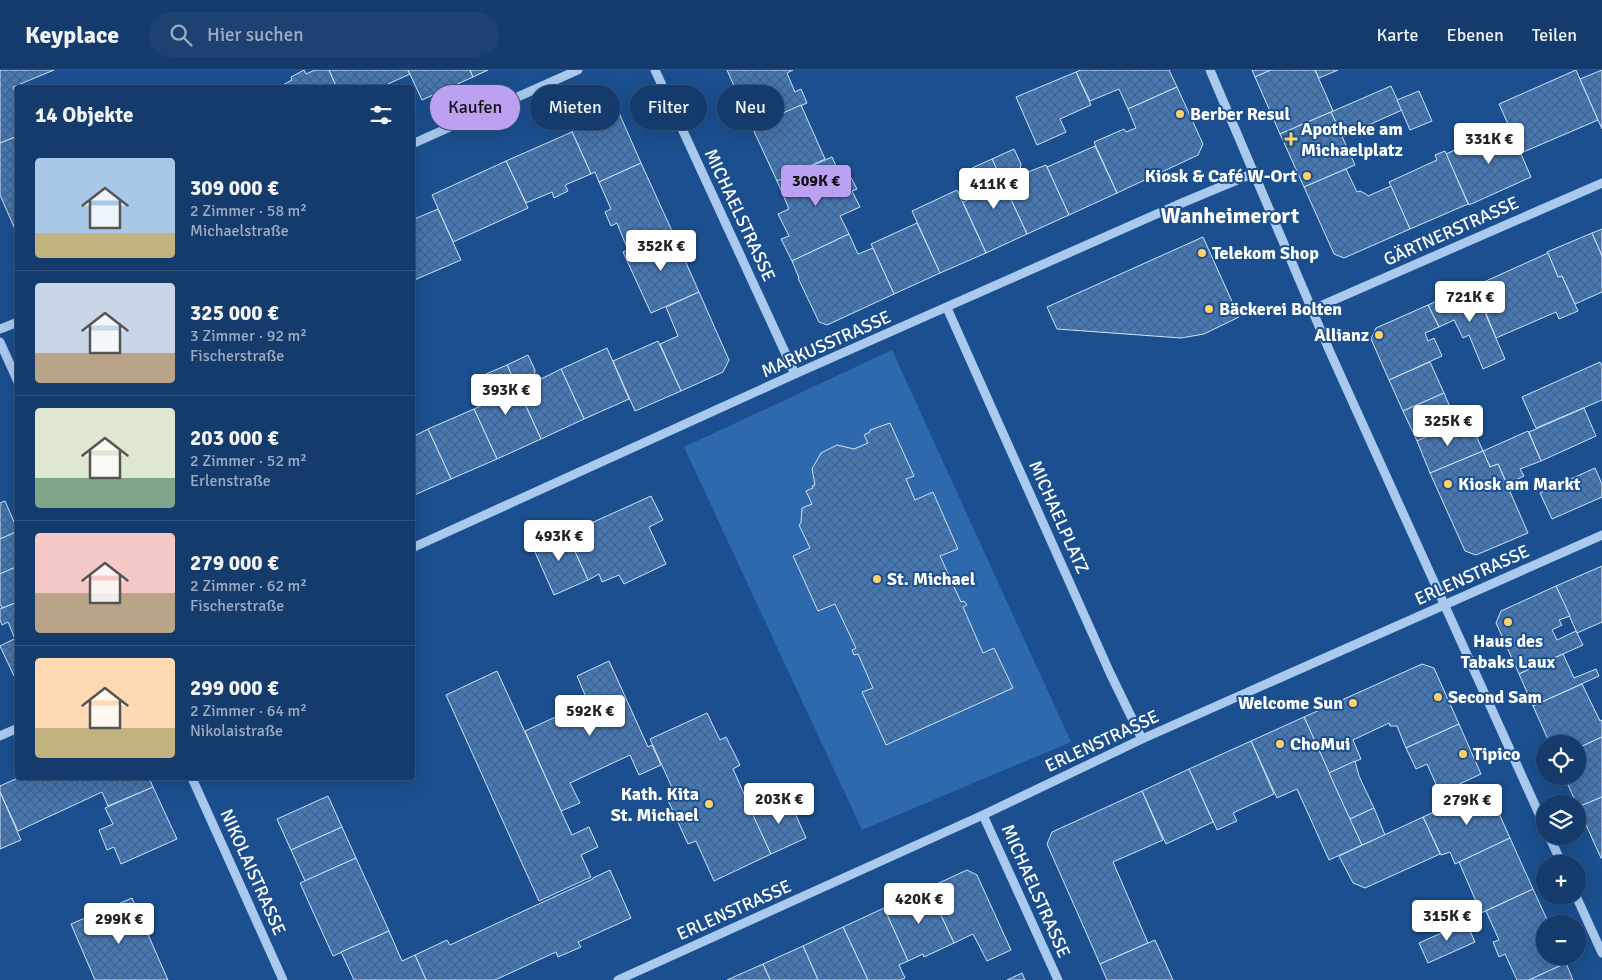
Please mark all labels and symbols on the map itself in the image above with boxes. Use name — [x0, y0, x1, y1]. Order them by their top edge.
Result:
place label: Berber Resul — [1190, 103, 1290, 125]
marker: Berber Resul — [1174, 108, 1186, 120]
place label: Apotheke am Michaelplatz — [1301, 118, 1403, 161]
pin: 331K € — [1448, 122, 1530, 165]
marker: Apotheke am Michaelplatz — [1285, 133, 1297, 145]
street label: MICHAELSTRASSE — [700, 145, 780, 285]
pin: 309K € — [775, 164, 857, 207]
place label: Kiosk & Café W-Ort — [1145, 165, 1297, 187]
pin: 411K € — [953, 168, 1035, 210]
marker: Kiosk & Café W-Ort — [1301, 170, 1313, 182]
street label: GÄRTNERSTRASSE — [1380, 191, 1522, 271]
district label: Wanheimerort — [1161, 202, 1299, 229]
pin: 352K € — [620, 230, 702, 272]
place label: Telekom Shop — [1212, 242, 1319, 264]
marker: Telekom Shop — [1196, 247, 1208, 259]
pin: 721K € — [1429, 280, 1511, 323]
place label: Bäckerei Bolten — [1219, 298, 1342, 320]
marker: Bäckerei Bolten — [1203, 303, 1215, 315]
street label: MARKUSSTRASSE — [758, 306, 894, 382]
place label: Allianz — [1314, 324, 1369, 346]
marker: Allianz — [1373, 329, 1385, 341]
pin: 393K € — [465, 374, 547, 416]
pin: 325K € — [1407, 404, 1489, 447]
street label: MICHAELPLATZ — [1024, 457, 1094, 577]
place label: Kiosk am Markt — [1458, 473, 1581, 495]
marker: Kiosk am Markt — [1442, 478, 1454, 490]
pin: 493K € — [518, 520, 600, 562]
street label: ERLENSTRASSE — [1411, 540, 1533, 610]
place label: St. Michael — [887, 568, 976, 590]
marker: St. Michael — [871, 573, 883, 585]
marker: Haus des Tabaks Laux — [1502, 616, 1514, 628]
place label: Haus des Tabaks Laux — [1461, 630, 1556, 673]
place label: Second Sam — [1448, 686, 1542, 708]
marker: Second Sam — [1432, 691, 1444, 703]
place label: Welcome Sun — [1238, 692, 1343, 714]
pin: 592K € — [549, 694, 631, 737]
marker: Welcome Sun — [1347, 697, 1359, 709]
street label: ERLENSTRASSE — [1042, 705, 1162, 777]
place label: ChoMui — [1290, 733, 1350, 755]
marker: ChoMui — [1274, 738, 1286, 750]
place label: Tipico — [1473, 743, 1520, 765]
marker: Tipico — [1457, 748, 1469, 760]
pin: 203K € — [738, 782, 820, 825]
place label: Kath. Kita St. Michael — [611, 783, 699, 826]
pin: 279K € — [1426, 784, 1508, 826]
marker: Kath. Kita St. Michael — [703, 798, 715, 810]
street label: NIKOLAISTRASSE — [215, 805, 291, 939]
street label: MICHAELSTRASSE — [997, 821, 1075, 961]
street label: ERLENSTRASSE — [673, 875, 795, 945]
pin: 420K € — [878, 882, 960, 925]
pin: 315K € — [1406, 900, 1488, 942]
pin: 299K € — [78, 902, 160, 945]

